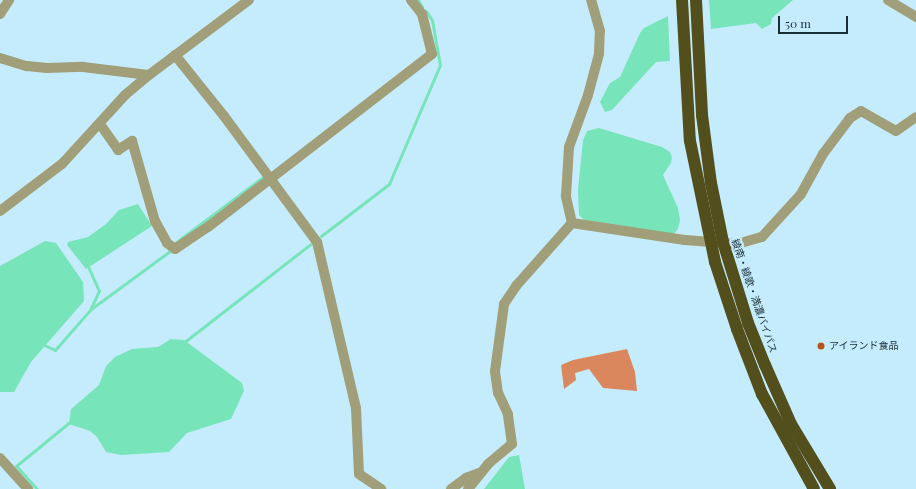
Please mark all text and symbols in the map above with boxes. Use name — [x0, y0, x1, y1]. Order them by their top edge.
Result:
scale bar — [780, 8, 850, 34]
text: 50 m — [785, 15, 811, 31]
street label: 綾南・綾歌・満濃バイパス — [729, 237, 779, 355]
place label: アイランド食品 — [829, 340, 899, 352]
marker: アイランド食品 — [816, 341, 826, 351]

